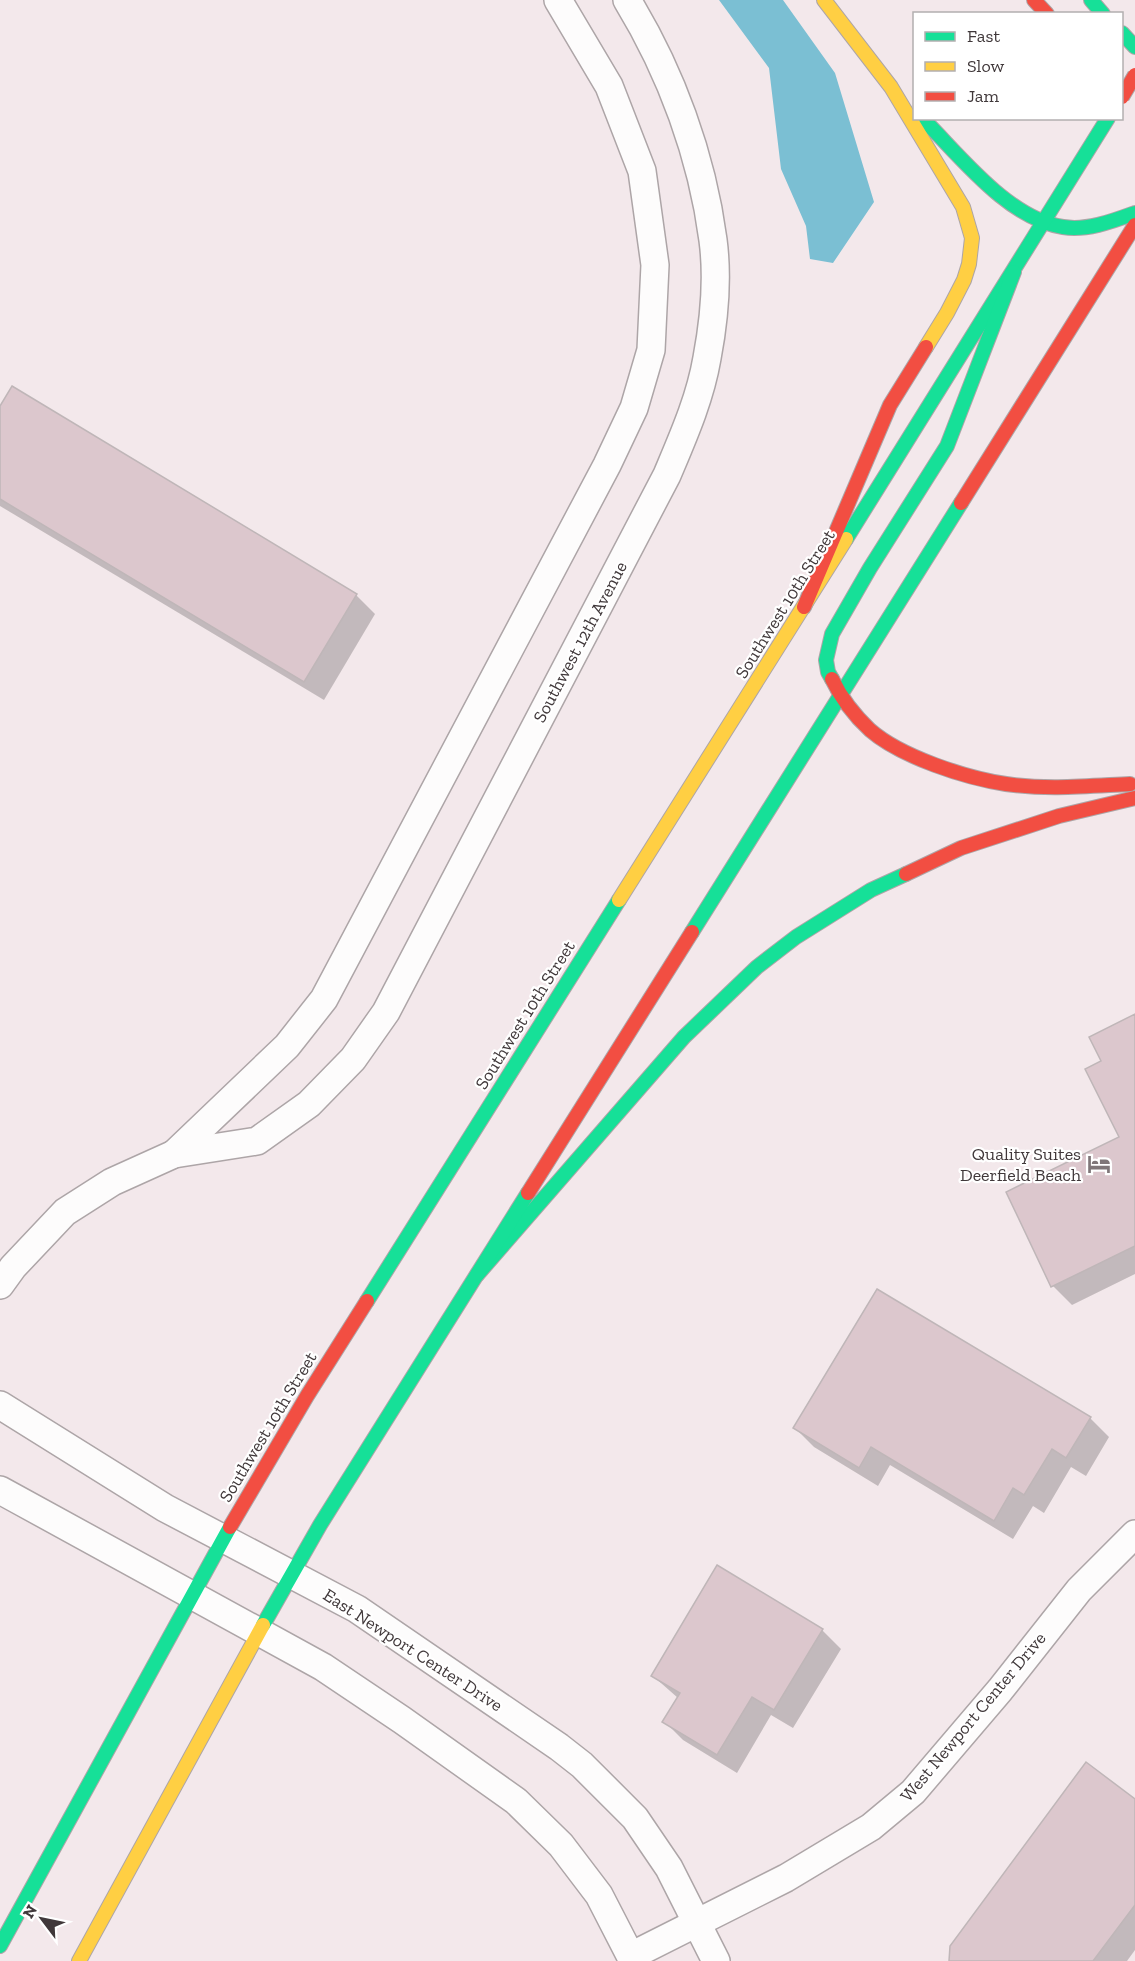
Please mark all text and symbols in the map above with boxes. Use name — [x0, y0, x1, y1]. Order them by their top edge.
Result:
legend — [913, 12, 1123, 120]
text: Fast — [967, 25, 1000, 47]
text: Slow — [967, 55, 1004, 77]
text: Jam — [967, 85, 999, 107]
street label: Southwest 10th Street — [730, 525, 840, 683]
street label: Southwest 12th Avenue — [528, 558, 632, 726]
street label: Southwest 10th Street — [470, 936, 580, 1094]
place label: Quality Suites Deerfield Beach — [960, 1143, 1081, 1186]
hotel icon: Quality Suites Deerfield Beach — [1086, 1151, 1112, 1177]
street label: Southwest 10th Street — [214, 1348, 322, 1506]
street label: East Newport Center Drive — [319, 1584, 507, 1716]
street label: West Newport Center Drive — [896, 1628, 1050, 1806]
north arrow — [12, 1889, 72, 1949]
text: N — [18, 1901, 41, 1922]

